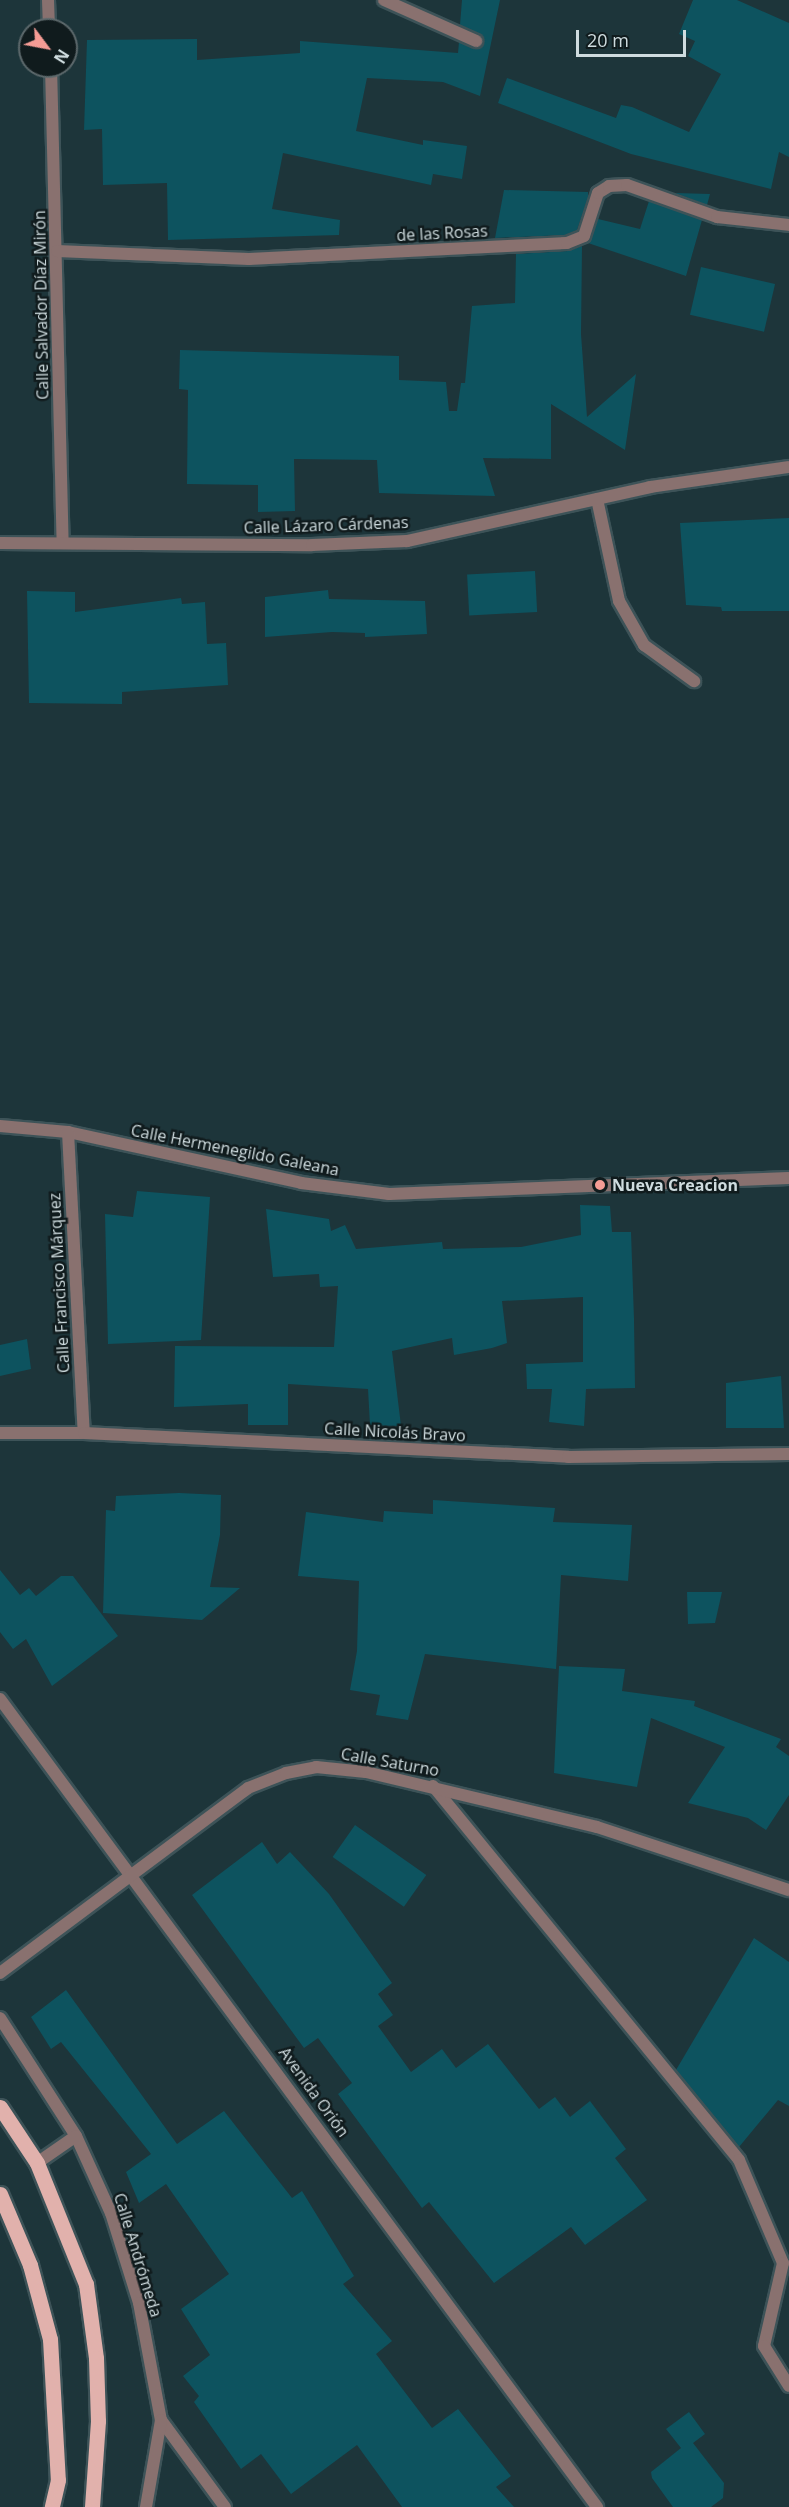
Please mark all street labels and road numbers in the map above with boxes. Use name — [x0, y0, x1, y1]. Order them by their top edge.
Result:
street label: Calle Salvador Díaz Mirón — [30, 210, 52, 400]
street label: de las Rosas — [396, 221, 488, 245]
street label: Calle Lázaro Cárdenas — [243, 513, 409, 537]
street label: Calle Hermenegildo Galeana — [129, 1120, 341, 1180]
street label: Calle Francisco Márquez — [45, 1192, 73, 1374]
street label: Calle Nicolás Bravo — [324, 1419, 466, 1445]
street label: Calle Saturno — [339, 1744, 441, 1780]
street label: Avenida Orión — [275, 2043, 353, 2141]
street label: Calle Andrómeda — [110, 2191, 166, 2319]

